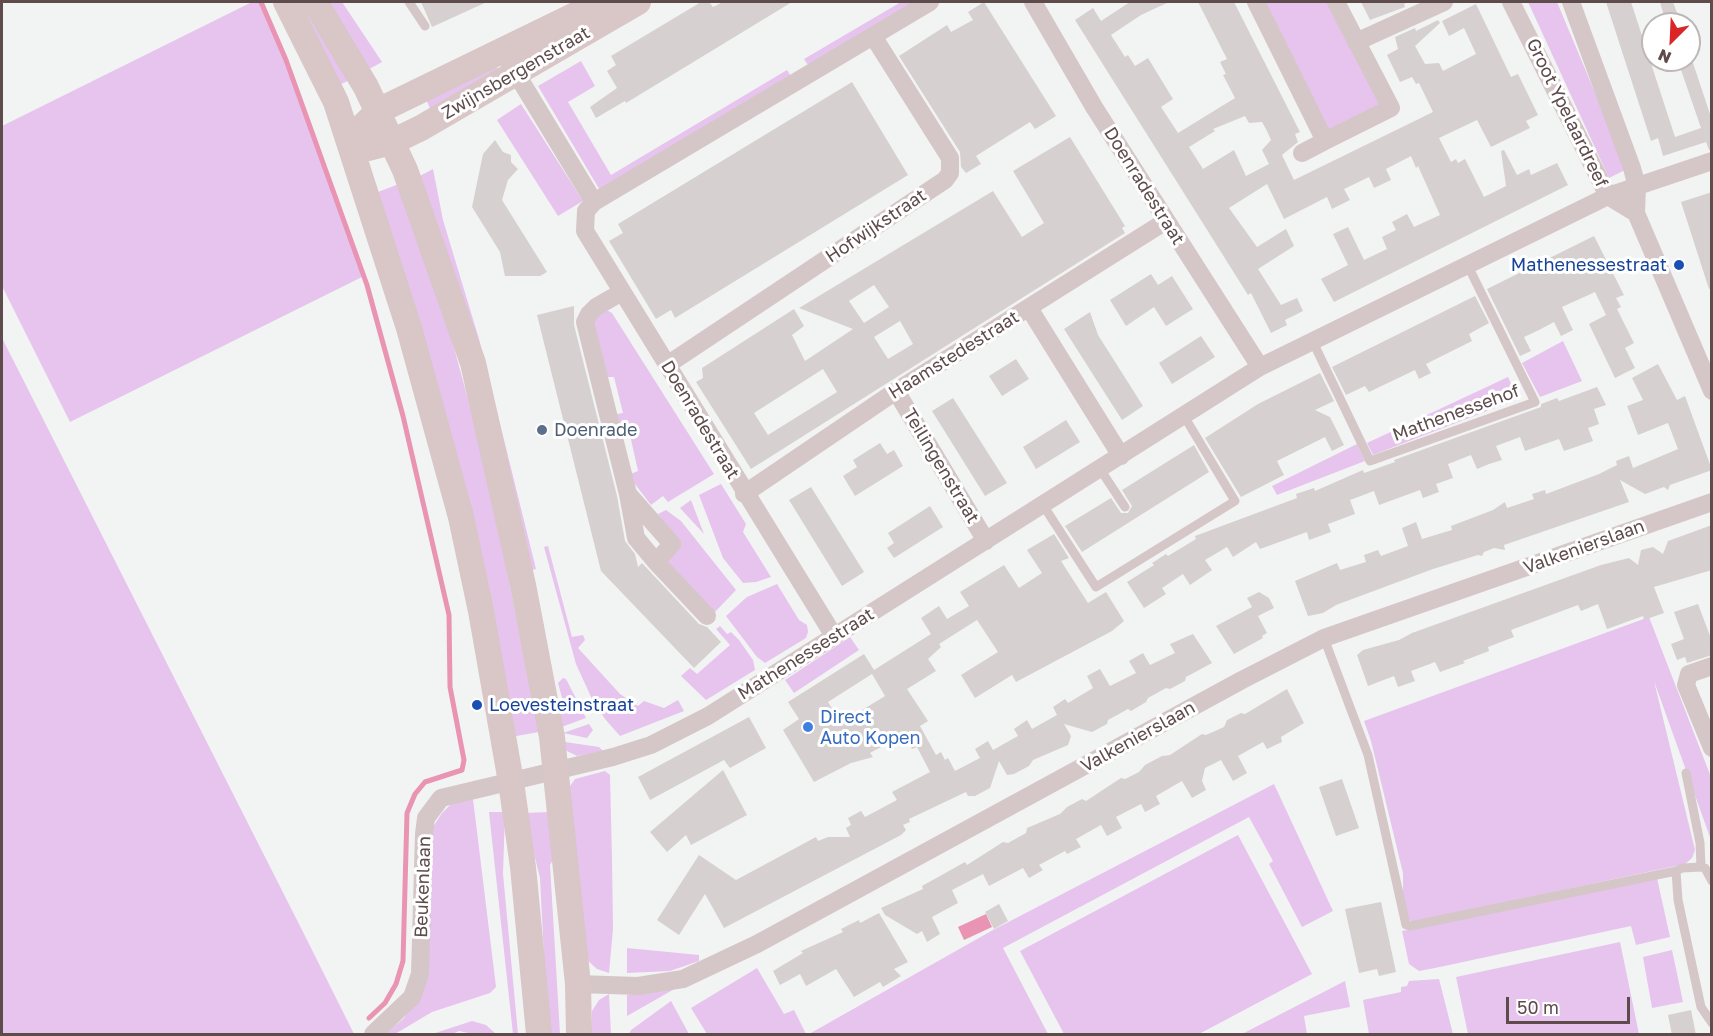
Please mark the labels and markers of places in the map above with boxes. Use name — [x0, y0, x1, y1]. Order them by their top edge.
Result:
place label: Mathenessestraat — [1511, 254, 1667, 276]
marker: Mathenessestraat — [1672, 258, 1686, 272]
place label: Doenrade — [554, 419, 637, 441]
marker: Doenrade — [535, 423, 549, 437]
place label: Loevesteinstraat — [489, 694, 634, 716]
marker: Loevesteinstraat — [470, 698, 484, 712]
place label: Direct Auto Kopen — [820, 706, 921, 748]
marker: Direct Auto Kopen — [801, 720, 815, 734]

